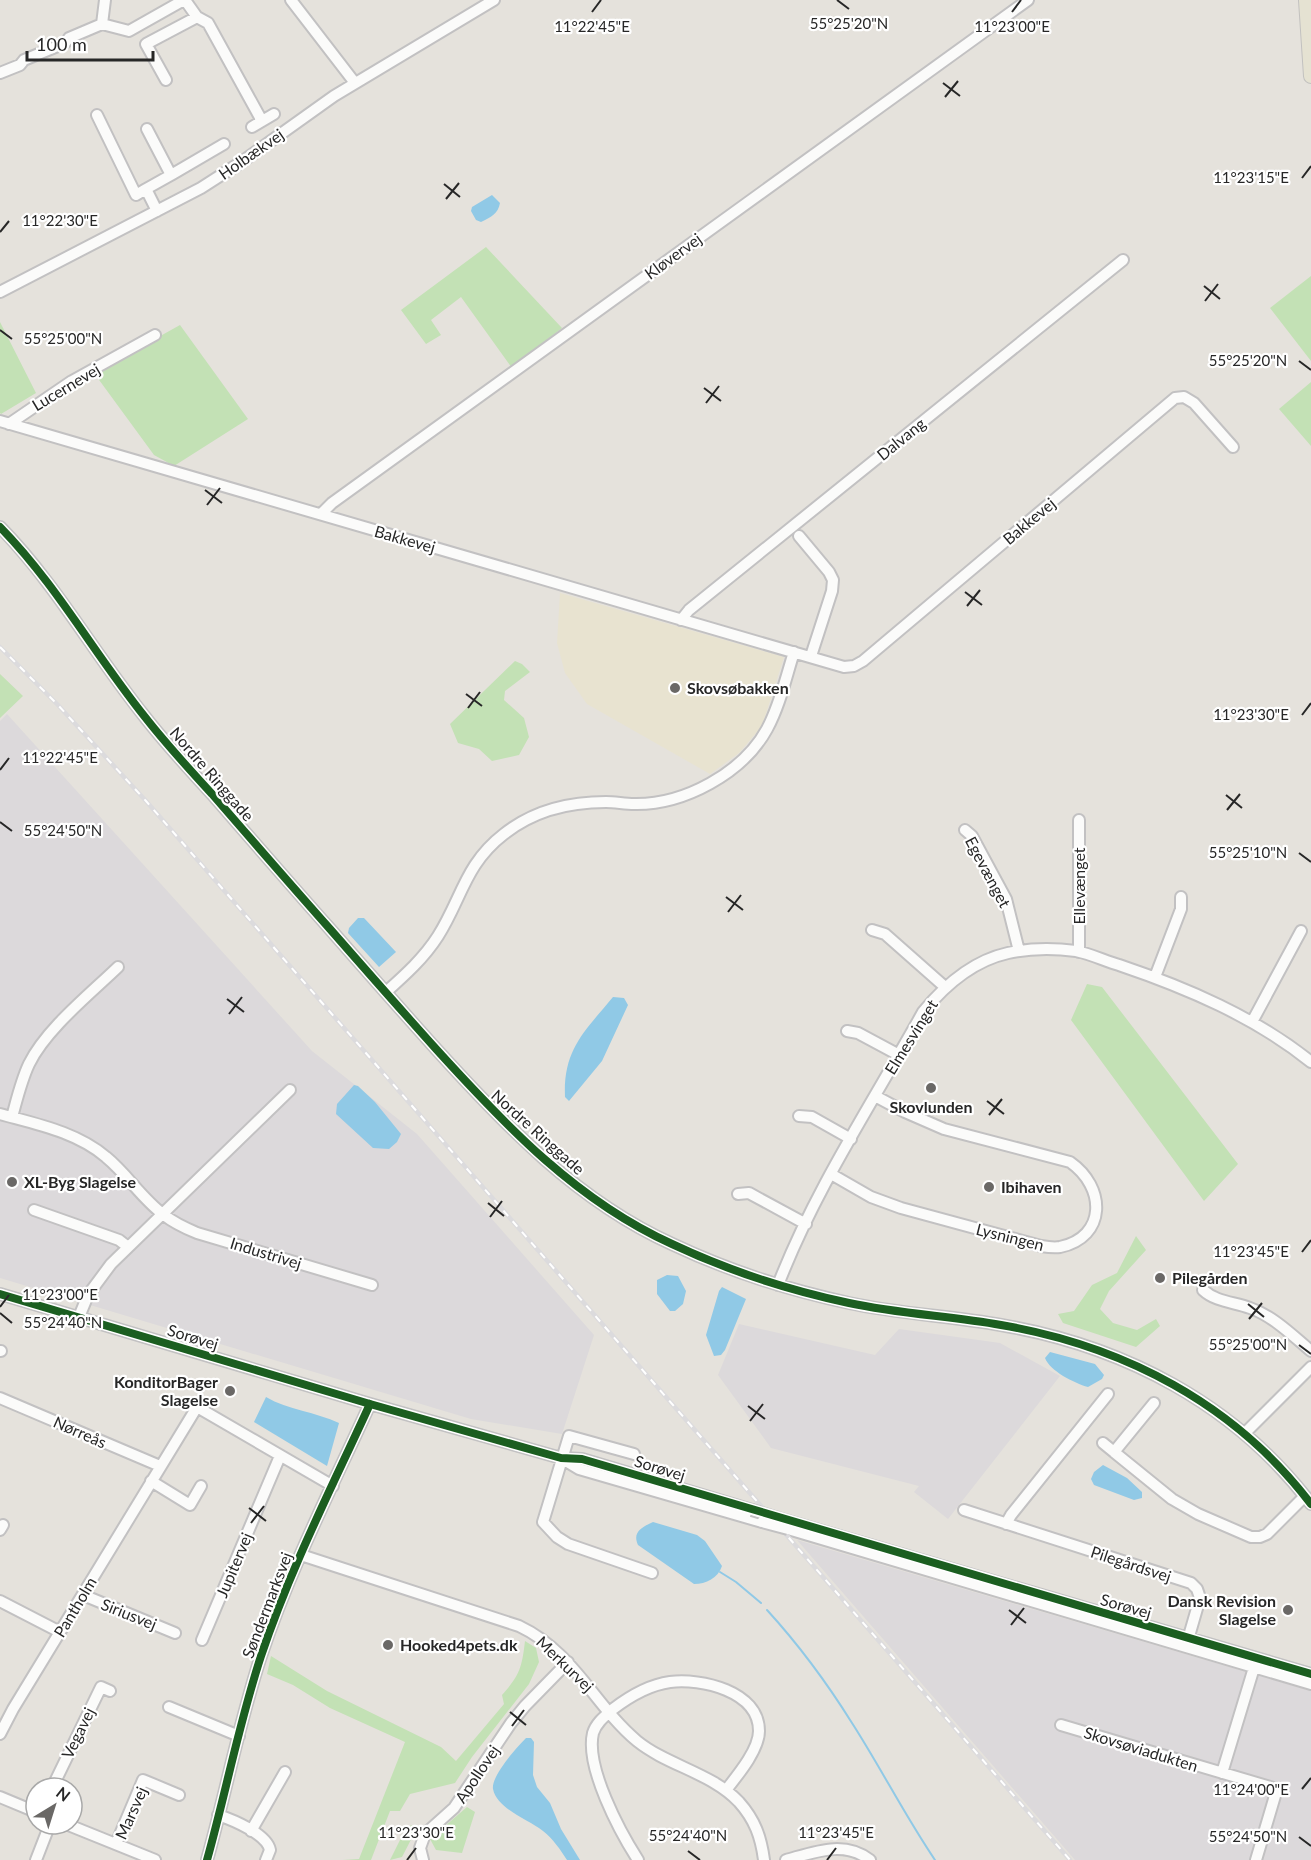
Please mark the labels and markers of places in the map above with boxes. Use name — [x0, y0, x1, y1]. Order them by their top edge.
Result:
place label: Skovsøbakken — [687, 678, 789, 697]
marker: Skovsøbakken — [668, 681, 682, 695]
marker: Skovlunden — [924, 1081, 938, 1095]
place label: Skovlunden — [890, 1097, 972, 1116]
place label: XL-Byg Slagelse — [24, 1172, 137, 1191]
marker: XL-Byg Slagelse — [5, 1175, 19, 1189]
place label: Ibihaven — [1001, 1177, 1061, 1196]
marker: Ibihaven — [982, 1180, 996, 1194]
place label: Pilegården — [1172, 1268, 1247, 1287]
marker: Pilegården — [1153, 1271, 1167, 1285]
place label: KonditorBager Slagelse — [114, 1372, 218, 1409]
marker: KonditorBager Slagelse — [223, 1384, 237, 1398]
place label: Dansk Revision Slagelse — [1168, 1591, 1276, 1628]
marker: Dansk Revision Slagelse — [1281, 1603, 1295, 1617]
place label: Hooked4pets.dk — [400, 1635, 518, 1654]
marker: Hooked4pets.dk — [381, 1638, 395, 1652]

